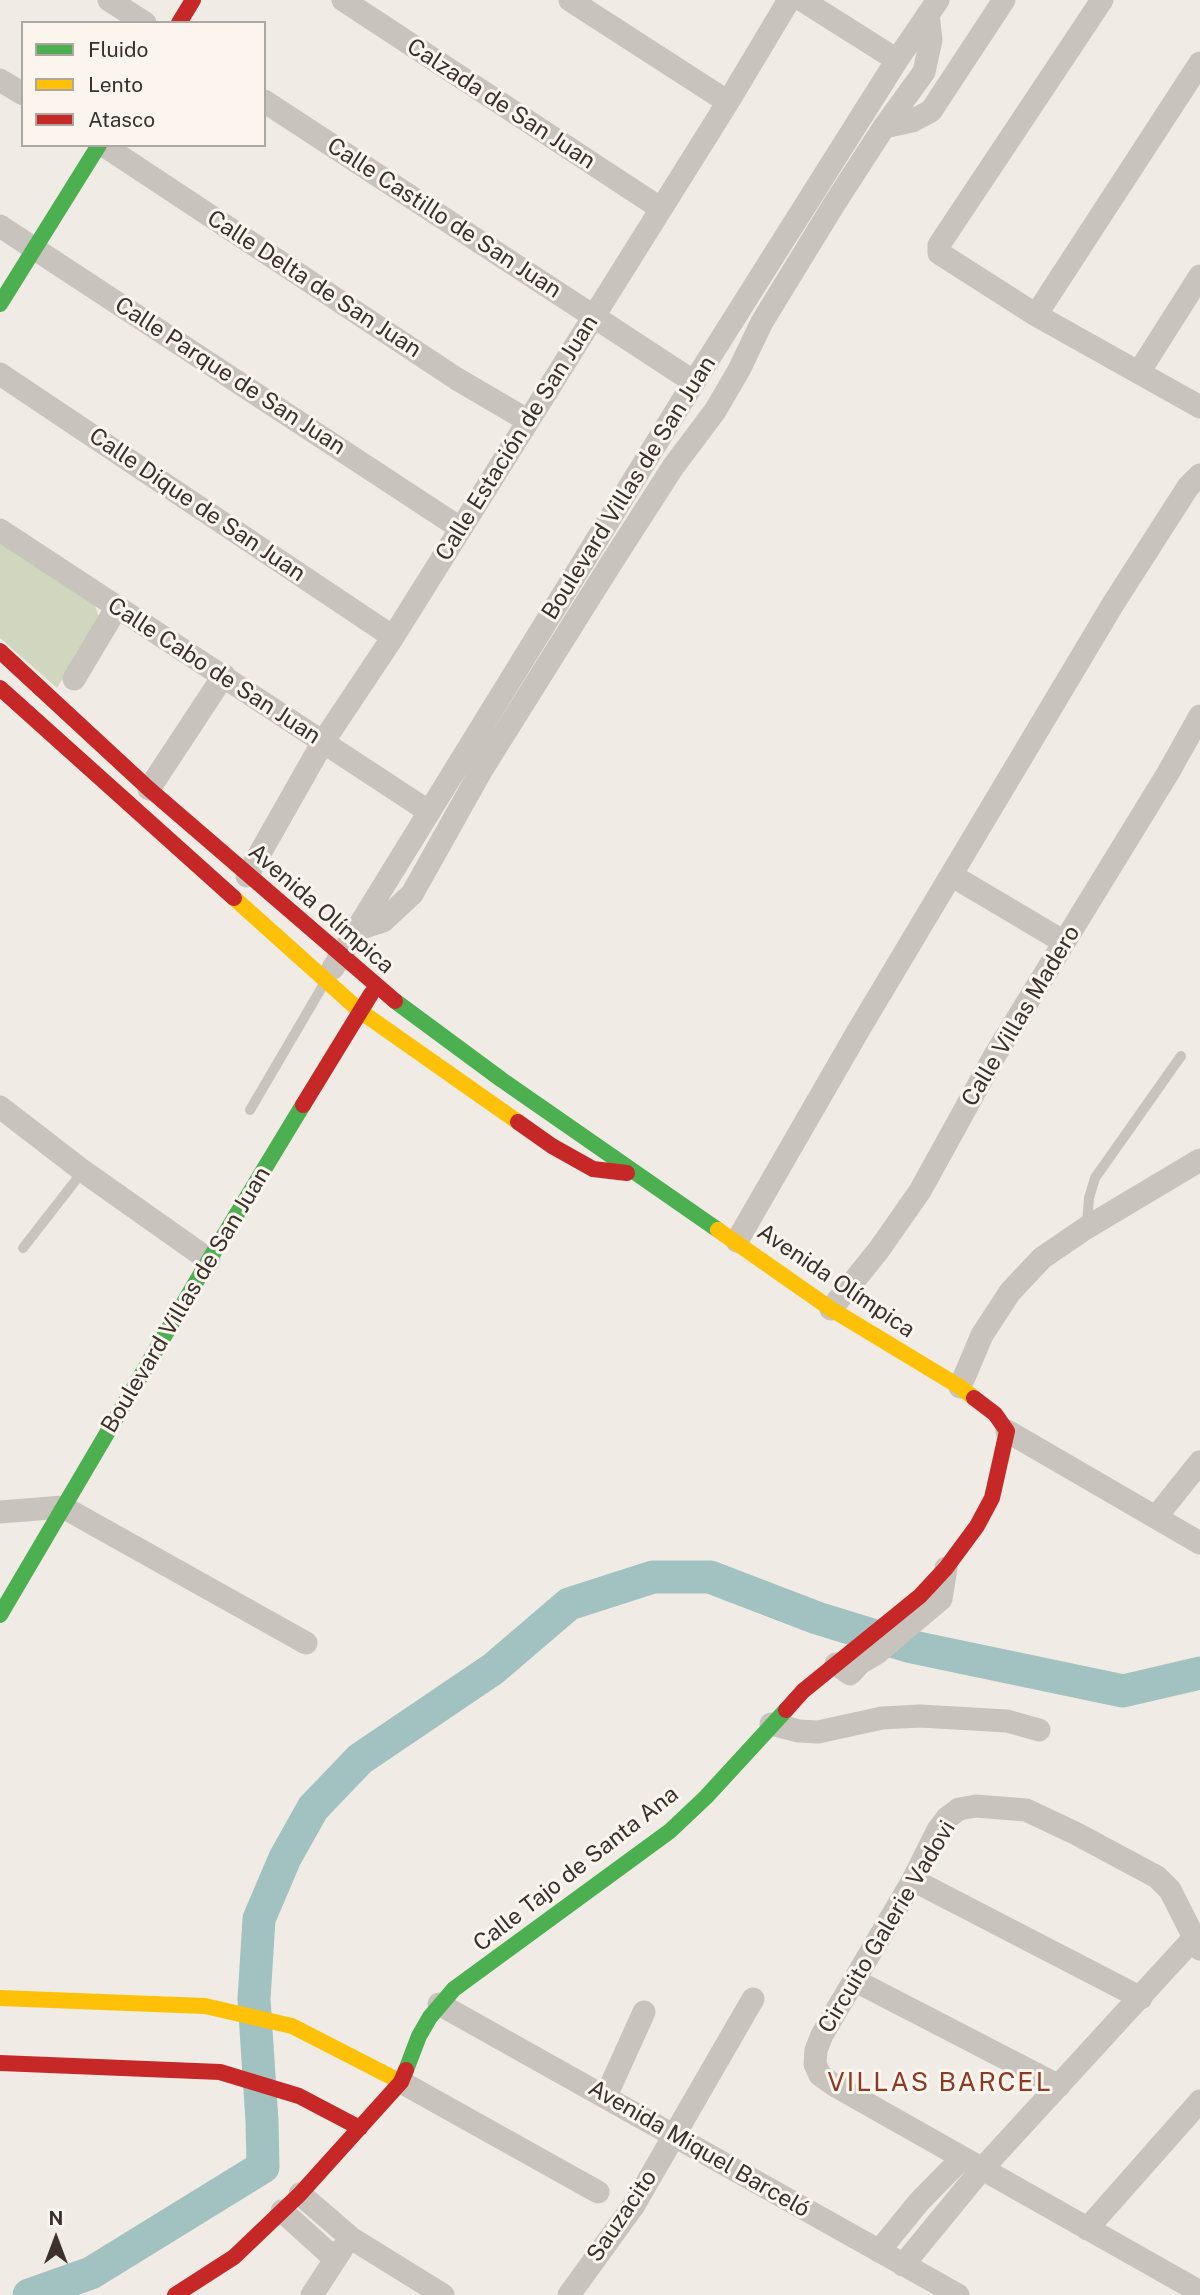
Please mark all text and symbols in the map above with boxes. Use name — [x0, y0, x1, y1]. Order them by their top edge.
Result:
legend — [21, 21, 266, 147]
street label: Calzada de San Juan — [402, 33, 600, 175]
text: Fluido — [88, 37, 148, 62]
text: Lento — [88, 72, 143, 97]
text: Atasco — [88, 107, 155, 132]
street label: Calle Castillo de San Juan — [322, 132, 566, 304]
street label: Calle Delta de San Juan — [202, 204, 426, 364]
street label: Calle Parque de San Juan — [110, 291, 350, 461]
street label: Calle Estación de San Juan — [430, 310, 604, 566]
street label: Boulevard Villas de San Juan — [536, 351, 722, 625]
street label: Calle Dique de San Juan — [84, 422, 310, 588]
street label: Calle Cabo de San Juan — [102, 592, 326, 750]
street label: Avenida Olímpica — [243, 838, 399, 980]
street label: Calle Villas Madero — [956, 921, 1086, 1111]
street label: Boulevard Villas de San Juan — [96, 1162, 276, 1438]
street label: Avenida Olímpica — [752, 1218, 920, 1344]
street label: Calle Tajo de Santa Ana — [468, 1780, 684, 1958]
street label: Circuito Galerie Vadovi — [813, 1816, 961, 2038]
district label: VILLAS BARCEL — [829, 2067, 1051, 2099]
street label: Avenida Miquel Barceló — [583, 2074, 815, 2224]
street label: Sauzacito — [581, 2165, 663, 2267]
north arrow — [21, 2204, 91, 2274]
text: N — [49, 2207, 63, 2229]

